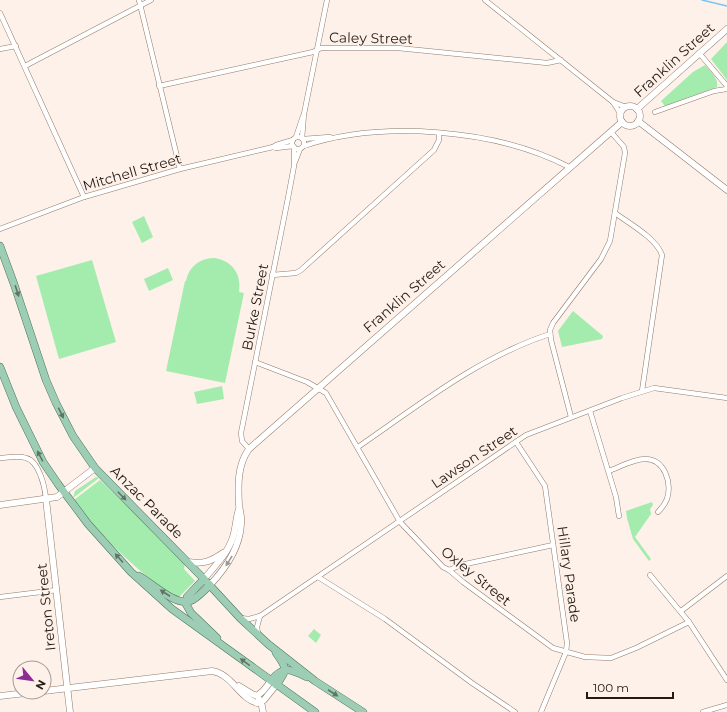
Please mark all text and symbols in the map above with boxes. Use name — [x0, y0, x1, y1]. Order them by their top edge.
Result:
street label: Franklin Street — [630, 19, 718, 101]
street label: Caley Street — [329, 28, 413, 48]
street label: Mitchell Street — [81, 149, 184, 195]
street label: Franklin Street — [359, 255, 449, 337]
street label: Burke Street — [238, 262, 272, 352]
one-way arrow — [14, 286, 20, 298]
one-way arrow — [58, 408, 64, 419]
street label: Lawson Street — [428, 421, 521, 492]
one-way arrow — [36, 450, 43, 462]
street label: Anzac Parade — [107, 462, 187, 542]
one-way arrow — [118, 492, 127, 501]
street label: Hillary Parade — [553, 525, 585, 623]
street label: Oxley Street — [437, 542, 515, 610]
one-way arrow — [115, 554, 124, 563]
one-way arrow — [225, 555, 232, 567]
street label: Ireton Street — [32, 562, 60, 652]
one-way arrow — [160, 589, 170, 597]
one-way arrow — [239, 658, 250, 666]
north arrow — [12, 660, 52, 700]
scale bar — [587, 674, 673, 700]
text: N — [32, 678, 49, 692]
text: 100 m — [593, 680, 629, 695]
one-way arrow — [327, 689, 338, 697]

